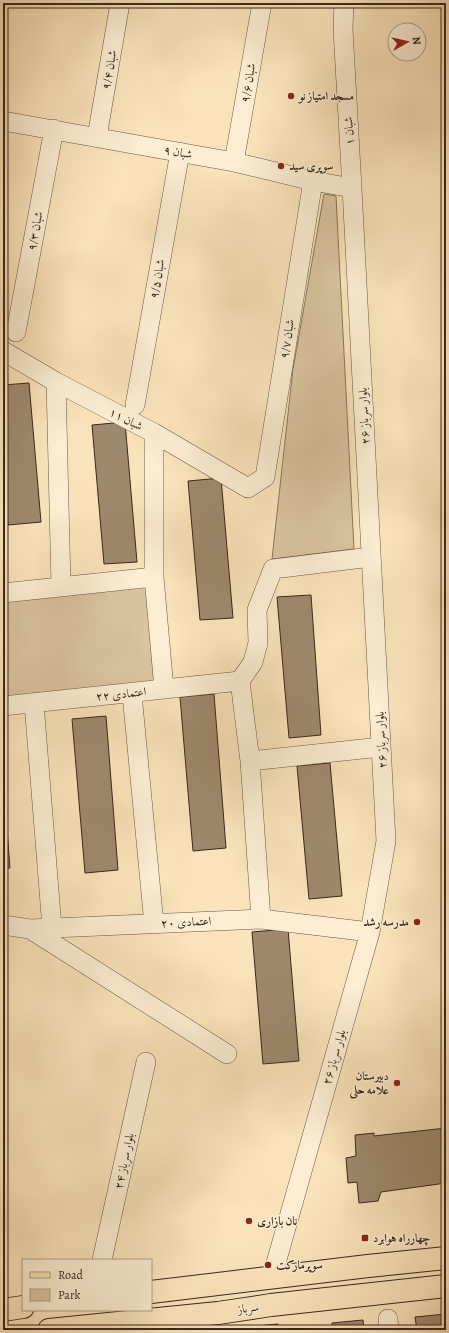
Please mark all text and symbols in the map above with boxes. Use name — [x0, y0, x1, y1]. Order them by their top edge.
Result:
north arrow — [387, 22, 427, 62]
text: N — [408, 36, 424, 46]
street label: ۹/۴ شبان — [98, 49, 120, 91]
street label: ۹/۶ شبان — [237, 62, 259, 104]
place label: مسجد امتیاز نو — [297, 88, 354, 104]
marker: مسجد امتیاز نو — [286, 91, 296, 101]
street label: ۱ شبان — [340, 116, 358, 146]
street label: ۹ شبان — [162, 142, 194, 162]
place label: سوپری سید — [289, 158, 334, 174]
marker: سوپری سید — [276, 161, 286, 171]
street label: ۹/۳ شبان — [23, 210, 47, 252]
street label: ۹/۵ شبان — [146, 258, 168, 300]
street label: ۹/۷ شبان — [276, 318, 298, 360]
street label: ۲۶ بلوار سرباز — [355, 387, 373, 445]
street label: ۱۱ شبان — [106, 404, 146, 434]
street label: ۲۲ اعتمادی — [95, 683, 147, 705]
street label: ۲۶ بلوار سرباز — [372, 711, 390, 769]
street label: ۲۰ اعتمادی — [160, 913, 212, 931]
place label: مدرسه رشد — [363, 914, 409, 930]
marker: مدرسه رشد — [412, 917, 422, 927]
street label: ۲۶ بلوار سرباز — [318, 1027, 350, 1087]
place label: دبیرستان علامه حلی — [348, 1068, 389, 1100]
marker: دبیرستان علامه حلی — [392, 1078, 402, 1088]
street label: ۲۴ بلوار سرباز — [110, 1131, 138, 1191]
place label: نان بازاری — [257, 1213, 297, 1229]
marker: نان بازاری — [244, 1216, 254, 1226]
place label: چهارراه هوابرد — [373, 1230, 430, 1246]
marker: چهارراه هوابرد — [360, 1233, 370, 1243]
place label: سوپرمارکت — [276, 1257, 323, 1273]
legend — [22, 1259, 152, 1311]
marker: سوپرمارکت — [263, 1260, 273, 1270]
text: Road — [58, 1267, 84, 1283]
text: Park — [58, 1287, 81, 1303]
street label: سرباز — [235, 1299, 260, 1318]

